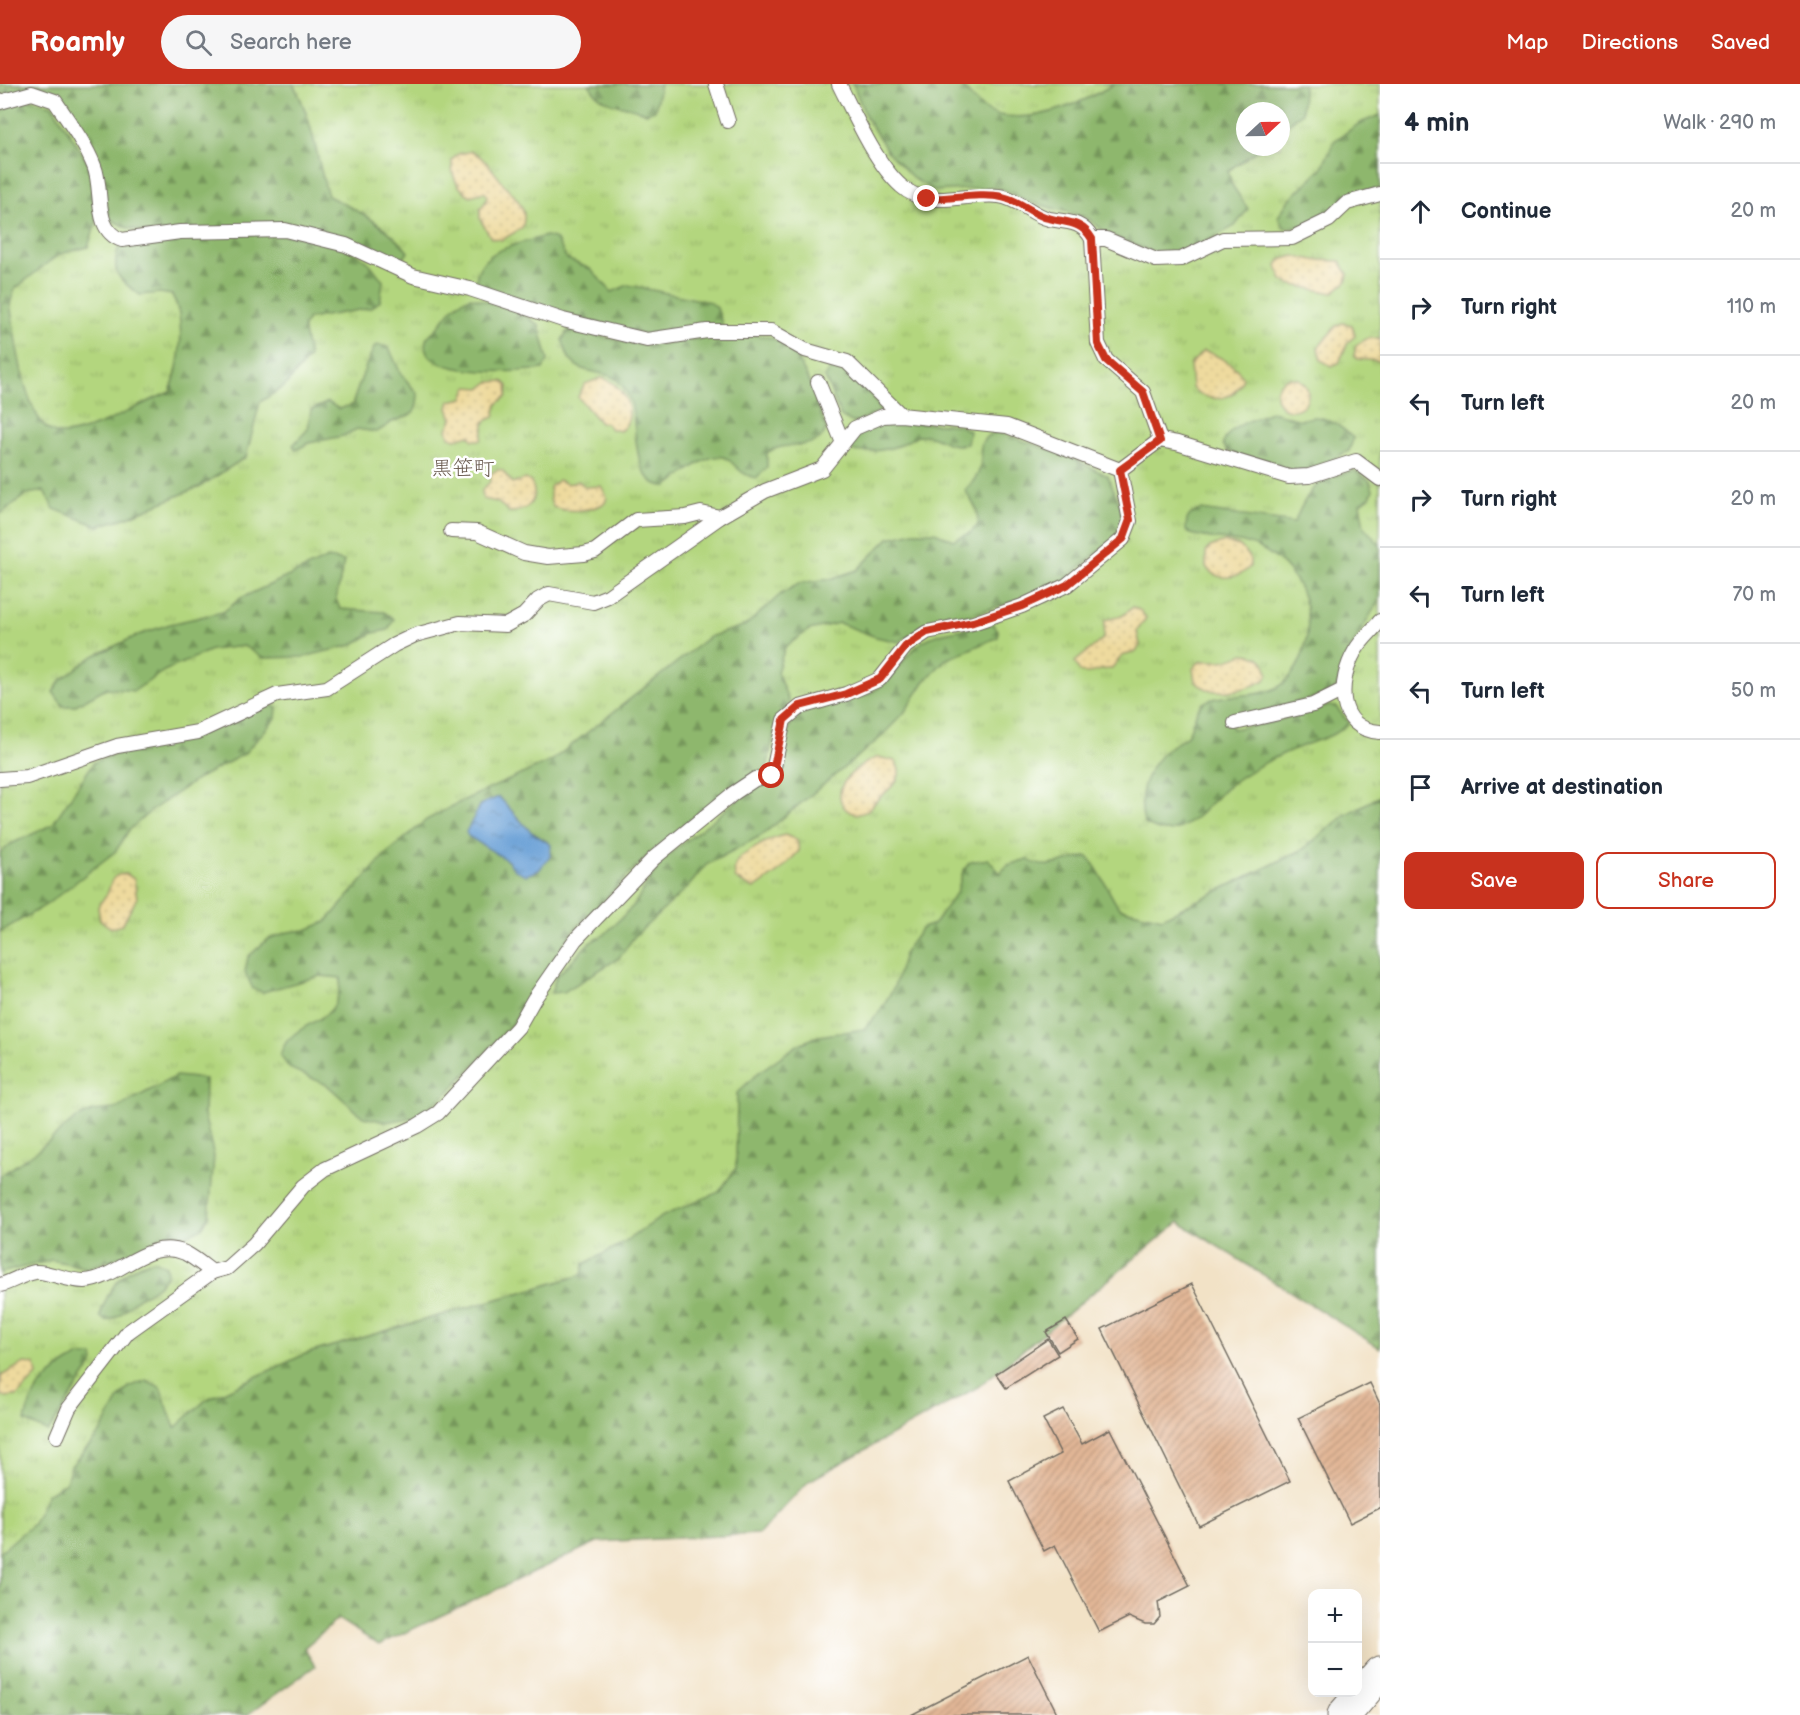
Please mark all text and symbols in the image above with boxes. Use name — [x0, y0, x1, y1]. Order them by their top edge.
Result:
search box — [161, 15, 581, 69]
text: Roamly — [30, 26, 125, 59]
icon: search — [182, 26, 215, 59]
text: Search here — [230, 29, 352, 56]
text: Map — [1506, 30, 1549, 55]
text: Directions — [1582, 30, 1678, 55]
text: Saved — [1711, 30, 1770, 55]
north arrow — [1236, 102, 1290, 156]
text: 4 min — [1404, 108, 1469, 139]
text: Walk · 290 m — [1663, 111, 1776, 135]
route end — [913, 185, 939, 211]
icon: ahead — [1404, 195, 1437, 228]
text: Continue — [1461, 198, 1551, 225]
text: 20 m — [1731, 199, 1776, 223]
icon: right — [1404, 291, 1437, 324]
text: Turn right — [1461, 294, 1557, 321]
text: 110 m — [1727, 295, 1776, 319]
icon: left — [1404, 387, 1437, 420]
text: Turn left — [1461, 390, 1545, 417]
text: 20 m — [1731, 391, 1776, 415]
district label: 黒笹町 — [432, 456, 495, 481]
icon: right — [1404, 483, 1437, 516]
text: Turn right — [1461, 486, 1557, 513]
text: 20 m — [1731, 487, 1776, 511]
icon: left — [1404, 579, 1437, 612]
text: Turn left — [1461, 582, 1545, 609]
text: 70 m — [1732, 583, 1776, 607]
icon: left — [1404, 675, 1437, 708]
text: Turn left — [1461, 678, 1545, 705]
text: 50 m — [1731, 679, 1776, 703]
route start — [758, 762, 784, 788]
icon: arrive — [1404, 771, 1437, 804]
text: Arrive at destination — [1461, 774, 1663, 801]
button: Save — [1404, 852, 1584, 909]
button: Share — [1596, 852, 1776, 909]
map controls — [1308, 1589, 1362, 1697]
button: + — [1308, 1589, 1362, 1643]
button: − — [1308, 1643, 1362, 1697]

